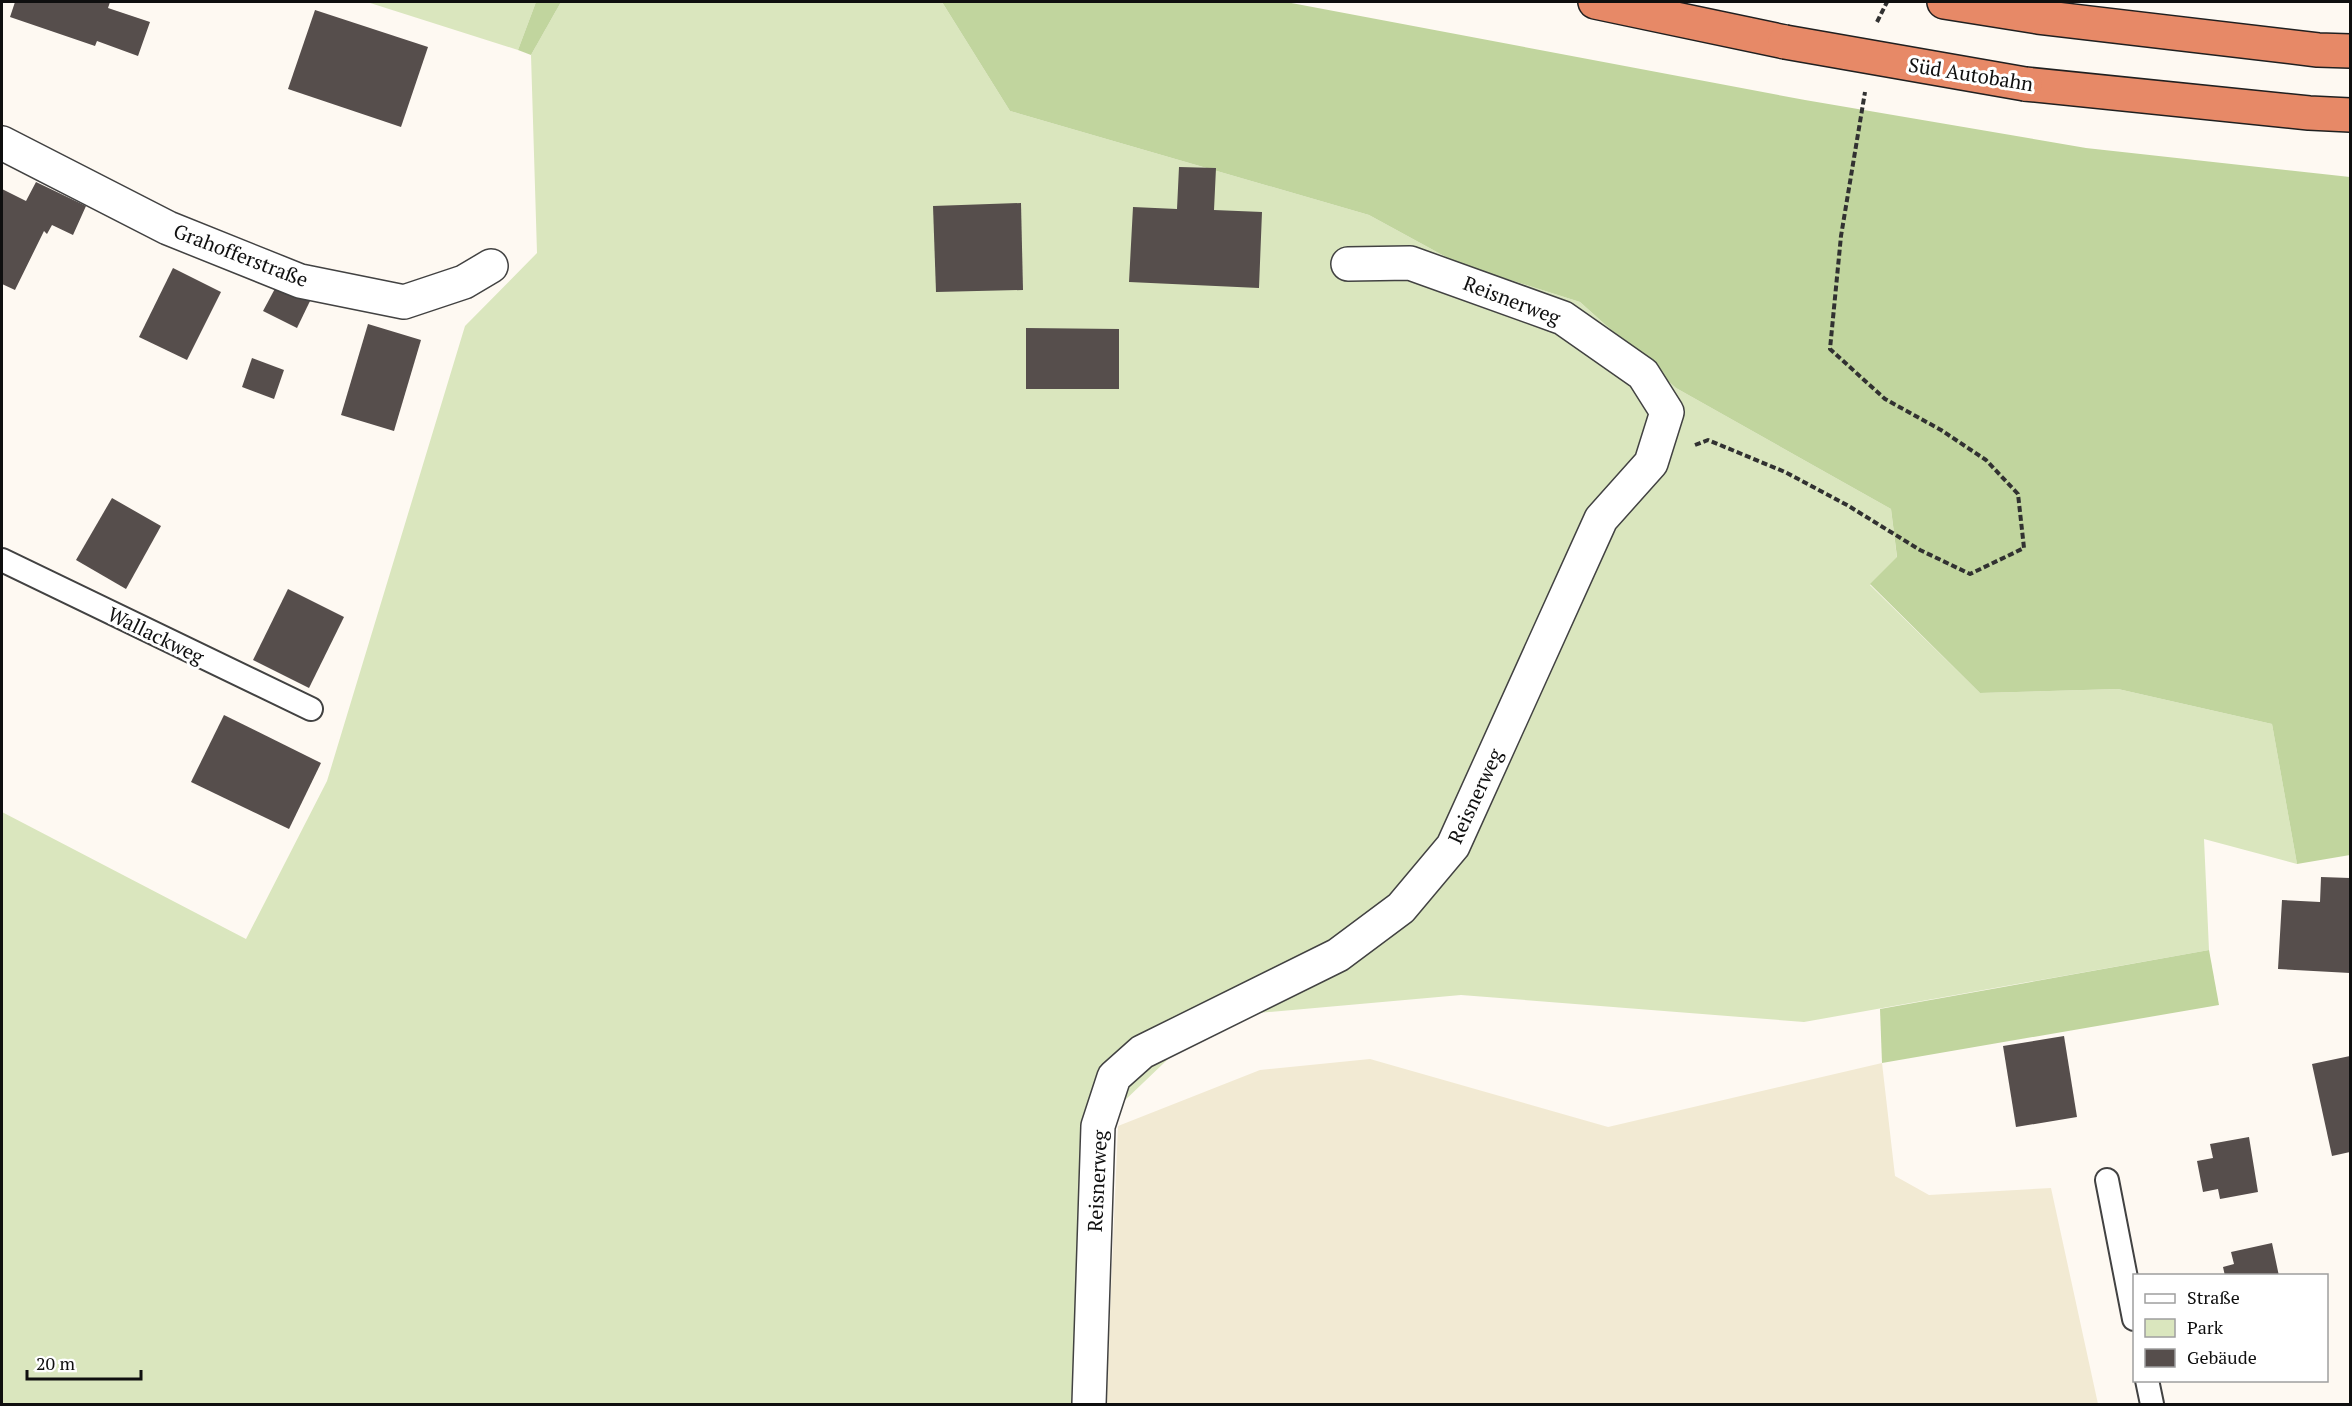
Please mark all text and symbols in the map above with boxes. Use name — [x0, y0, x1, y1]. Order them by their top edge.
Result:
street label: Süd Autobahn — [1907, 51, 2035, 97]
street label: Grahofferstraße — [170, 217, 312, 293]
street label: Reisnerweg — [1460, 269, 1565, 331]
street label: Wallackweg — [103, 600, 209, 670]
street label: Reisnerweg — [1441, 744, 1509, 848]
street label: Reisnerweg — [1081, 1129, 1113, 1233]
legend — [2133, 1274, 2328, 1382]
text: Straße — [2187, 1285, 2240, 1309]
text: Park — [2187, 1315, 2224, 1339]
scale bar — [27, 1343, 141, 1381]
text: Gebäude — [2187, 1345, 2257, 1369]
text: 20 m — [36, 1351, 76, 1375]

